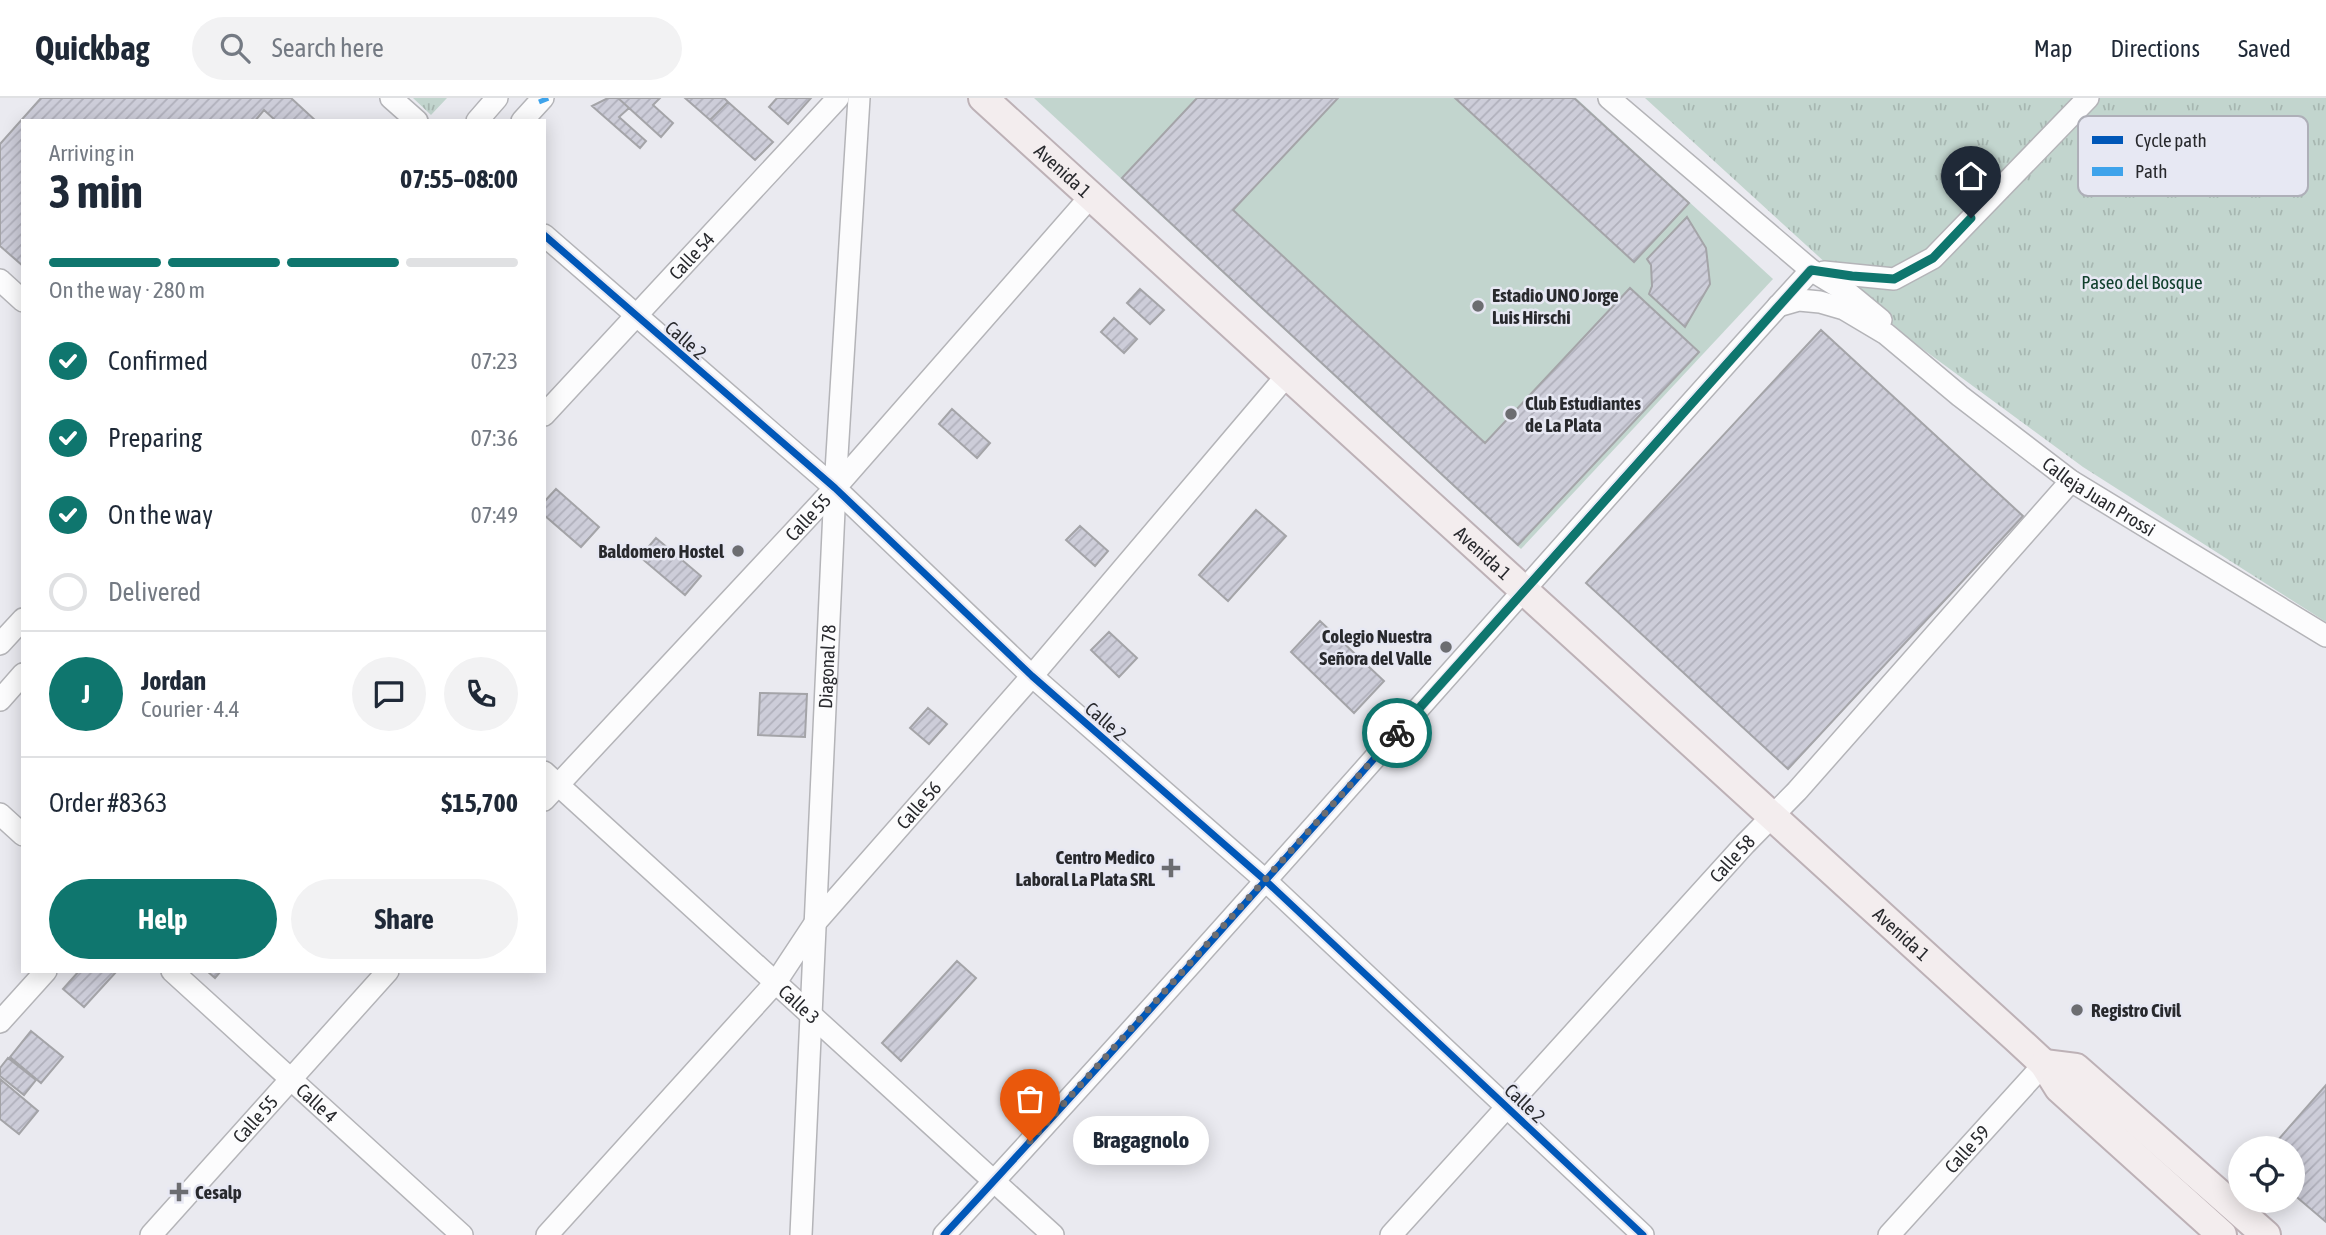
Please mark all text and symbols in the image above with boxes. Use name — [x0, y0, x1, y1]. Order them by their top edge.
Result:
search box — [192, 17, 682, 80]
text: Quickbag — [35, 29, 150, 67]
icon: search — [216, 29, 254, 67]
text: Search here — [272, 33, 384, 63]
text: Map — [2034, 35, 2072, 62]
text: Directions — [2110, 35, 2200, 62]
text: Saved — [2238, 35, 2291, 62]
legend — [2078, 116, 2308, 196]
text: Cycle path — [2135, 129, 2207, 151]
street label: Avenida 1 — [1030, 139, 1096, 202]
text: Arriving in — [49, 140, 135, 166]
pin — [1941, 146, 2001, 218]
icon: home — [1952, 157, 1990, 195]
text: Path — [2135, 160, 2167, 182]
text: 07:55–08:00 — [400, 164, 518, 194]
text: 3 min — [49, 165, 143, 218]
street label: Calle 54 — [664, 228, 719, 284]
park label: Paseo del Bosque — [2081, 271, 2203, 293]
text: On the way · 280 m — [49, 277, 205, 303]
place label: Estadio UNO Jorge Luis Hirschi — [1492, 284, 1619, 328]
marker: Estadio UNO Jorge Luis Hirschi — [1470, 298, 1486, 314]
street label: Calle 2 — [661, 316, 711, 364]
icon: check — [49, 342, 87, 380]
text: Confirmed — [108, 346, 208, 376]
text: 07:23 — [471, 348, 518, 374]
place label: Club Estudiantes de La Plata — [1525, 392, 1641, 436]
marker: Club Estudiantes de La Plata — [1503, 406, 1519, 422]
icon: check — [49, 419, 87, 457]
text: Preparing — [108, 423, 202, 453]
text: 07:36 — [471, 425, 518, 451]
street label: Calleja Juan Prossi — [2038, 452, 2159, 541]
street label: Calle 55 — [781, 489, 835, 545]
icon: check — [49, 496, 87, 534]
text: On the way — [108, 500, 213, 530]
text: 07:49 — [471, 502, 518, 528]
street label: Avenida 1 — [1450, 522, 1516, 584]
place label: Baldomero Hostel — [598, 540, 725, 562]
marker: Baldomero Hostel — [730, 543, 746, 559]
text: Delivered — [108, 577, 201, 607]
street label: Diagonal 78 — [814, 624, 840, 709]
place label: Colegio Nuestra Señora del Valle — [1319, 625, 1432, 669]
marker: Colegio Nuestra Señora del Valle — [1438, 639, 1454, 655]
button: chat — [352, 657, 426, 731]
button: phone — [444, 657, 518, 731]
text: Jordan — [141, 666, 206, 696]
text: J — [82, 679, 90, 709]
text: Courier · 4.4 — [141, 696, 240, 722]
street label: Calle 2 — [1081, 697, 1131, 745]
courier — [1362, 698, 1432, 768]
icon: bike — [1378, 714, 1416, 752]
street label: Calle 56 — [892, 777, 946, 833]
text: Order #8363 — [49, 788, 168, 818]
text: $15,700 — [441, 788, 518, 818]
street label: Calle 58 — [1705, 830, 1759, 887]
place label: Centro Medico Laboral La Plata SRL — [1015, 846, 1156, 890]
marker: Centro Medico Laboral La Plata SRL — [1161, 858, 1181, 878]
button: Help — [49, 879, 277, 959]
button: Share — [291, 879, 518, 959]
street label: Avenida 1 — [1869, 903, 1934, 965]
street label: Calle 3 — [774, 980, 824, 1028]
place label: Registro Civil — [2091, 999, 2182, 1021]
marker: Registro Civil — [2069, 1002, 2085, 1018]
pin — [1000, 1069, 1060, 1141]
street label: Calle 4 — [292, 1079, 342, 1127]
street label: Calle 2 — [1500, 1079, 1550, 1127]
icon: bag — [1011, 1080, 1049, 1118]
street label: Calle 55 — [228, 1091, 282, 1147]
callout: Bragagnolo — [1072, 1116, 1208, 1166]
street label: Calle 59 — [1940, 1121, 1994, 1177]
text: Bragagnolo — [1093, 1127, 1189, 1153]
map controls — [2228, 1136, 2305, 1213]
button: locate — [2228, 1136, 2305, 1213]
place label: Cesalp — [195, 1181, 242, 1203]
marker: Cesalp — [169, 1182, 189, 1202]

